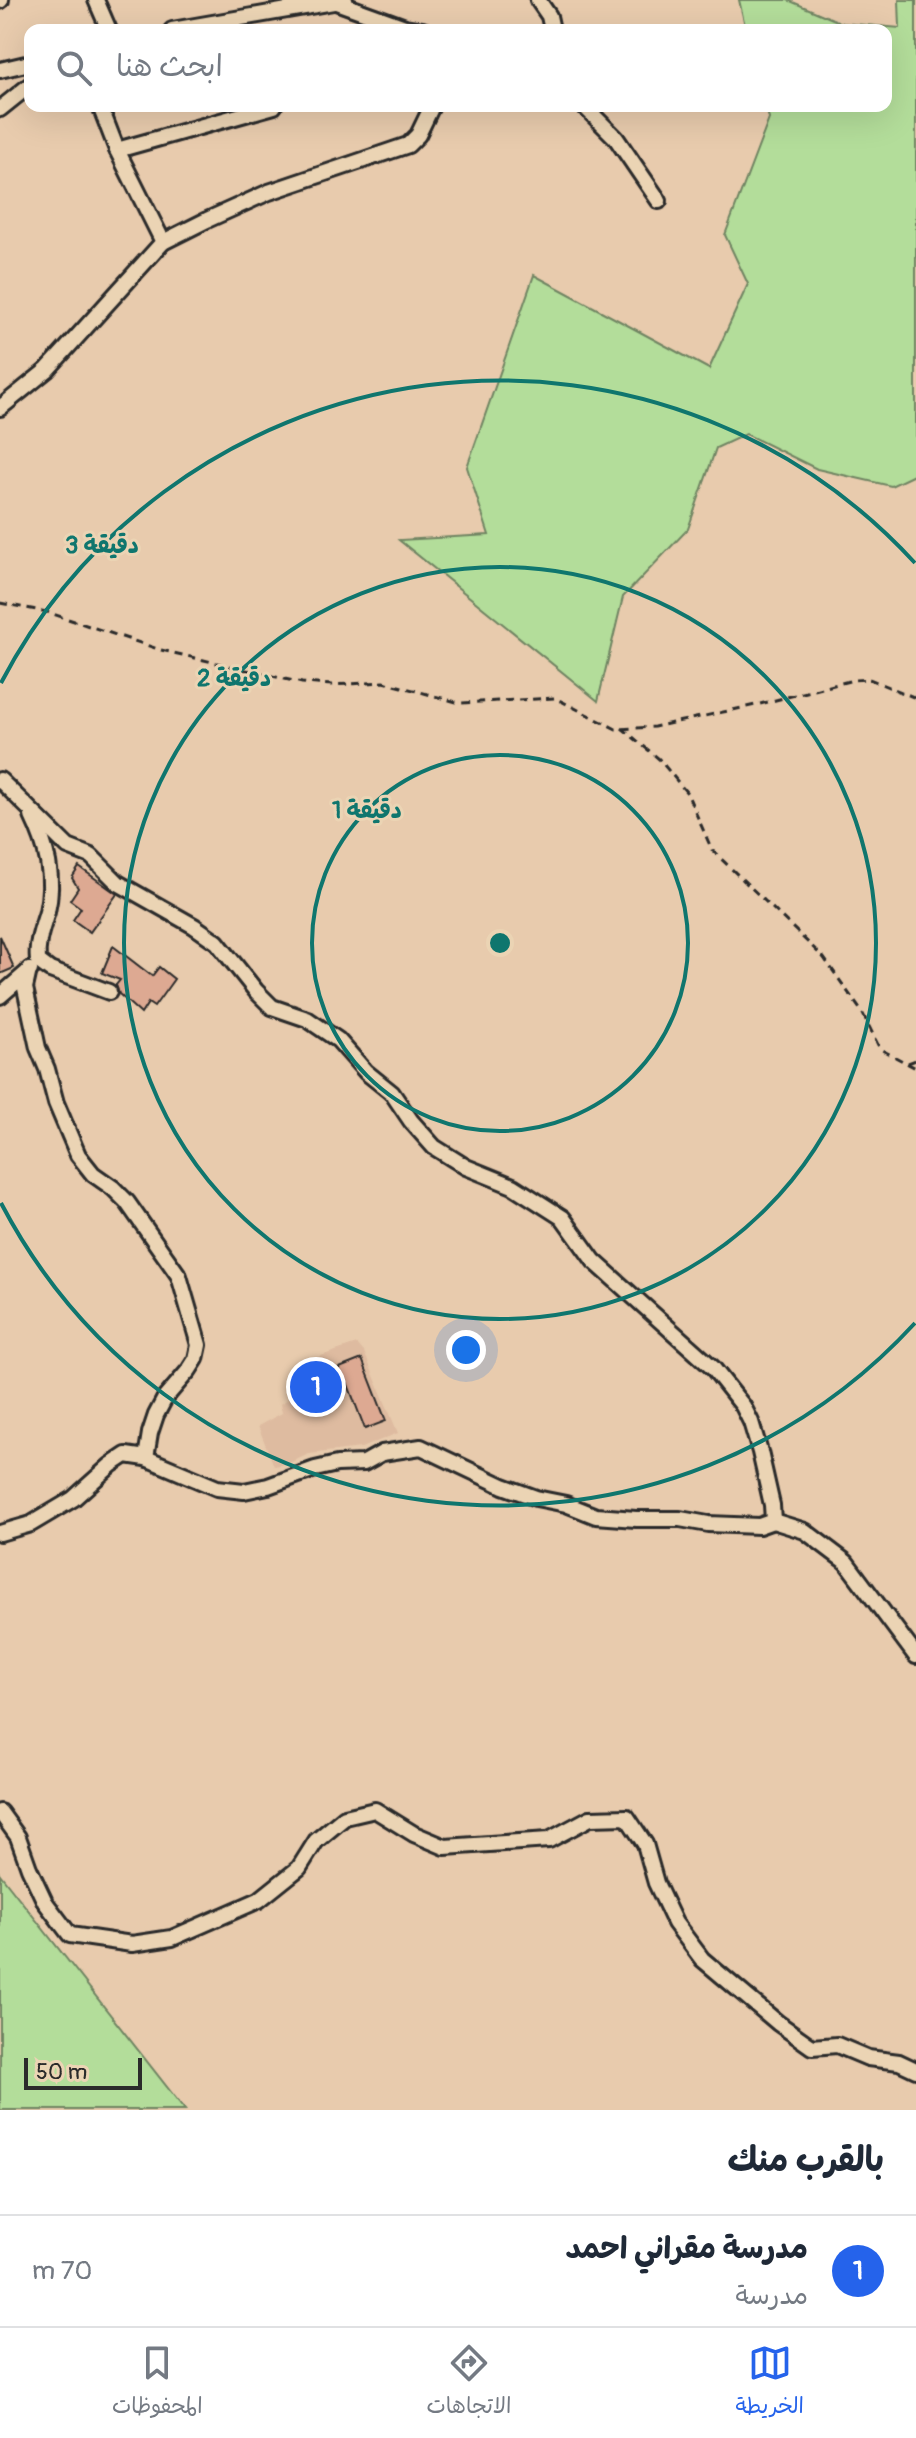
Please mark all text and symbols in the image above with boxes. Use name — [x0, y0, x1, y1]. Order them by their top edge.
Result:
search box — [24, 24, 892, 112]
icon: search — [52, 46, 96, 90]
text: ابحث هنا — [116, 48, 223, 85]
text: 3 دقيقة — [65, 531, 139, 560]
text: 2 دقيقة — [197, 664, 271, 693]
text: 1 دقيقة — [332, 796, 402, 825]
centre of rings — [486, 929, 514, 957]
your location — [446, 1330, 486, 1370]
pin: 1 — [290, 1357, 342, 1417]
scale bar — [24, 2054, 142, 2090]
text: 50 m — [36, 2058, 87, 2086]
text: بالقرب منك — [728, 2139, 884, 2182]
text: مدرسة مقراني احمد — [566, 2230, 808, 2267]
text: 70 m — [32, 2255, 92, 2287]
text: 1 — [853, 2255, 863, 2287]
text: مدرسة — [736, 2280, 808, 2312]
tab: المحفوظات — [112, 2341, 203, 2425]
tab: الاتجاهات — [426, 2341, 511, 2425]
tab: الخريطة — [735, 2341, 804, 2425]

